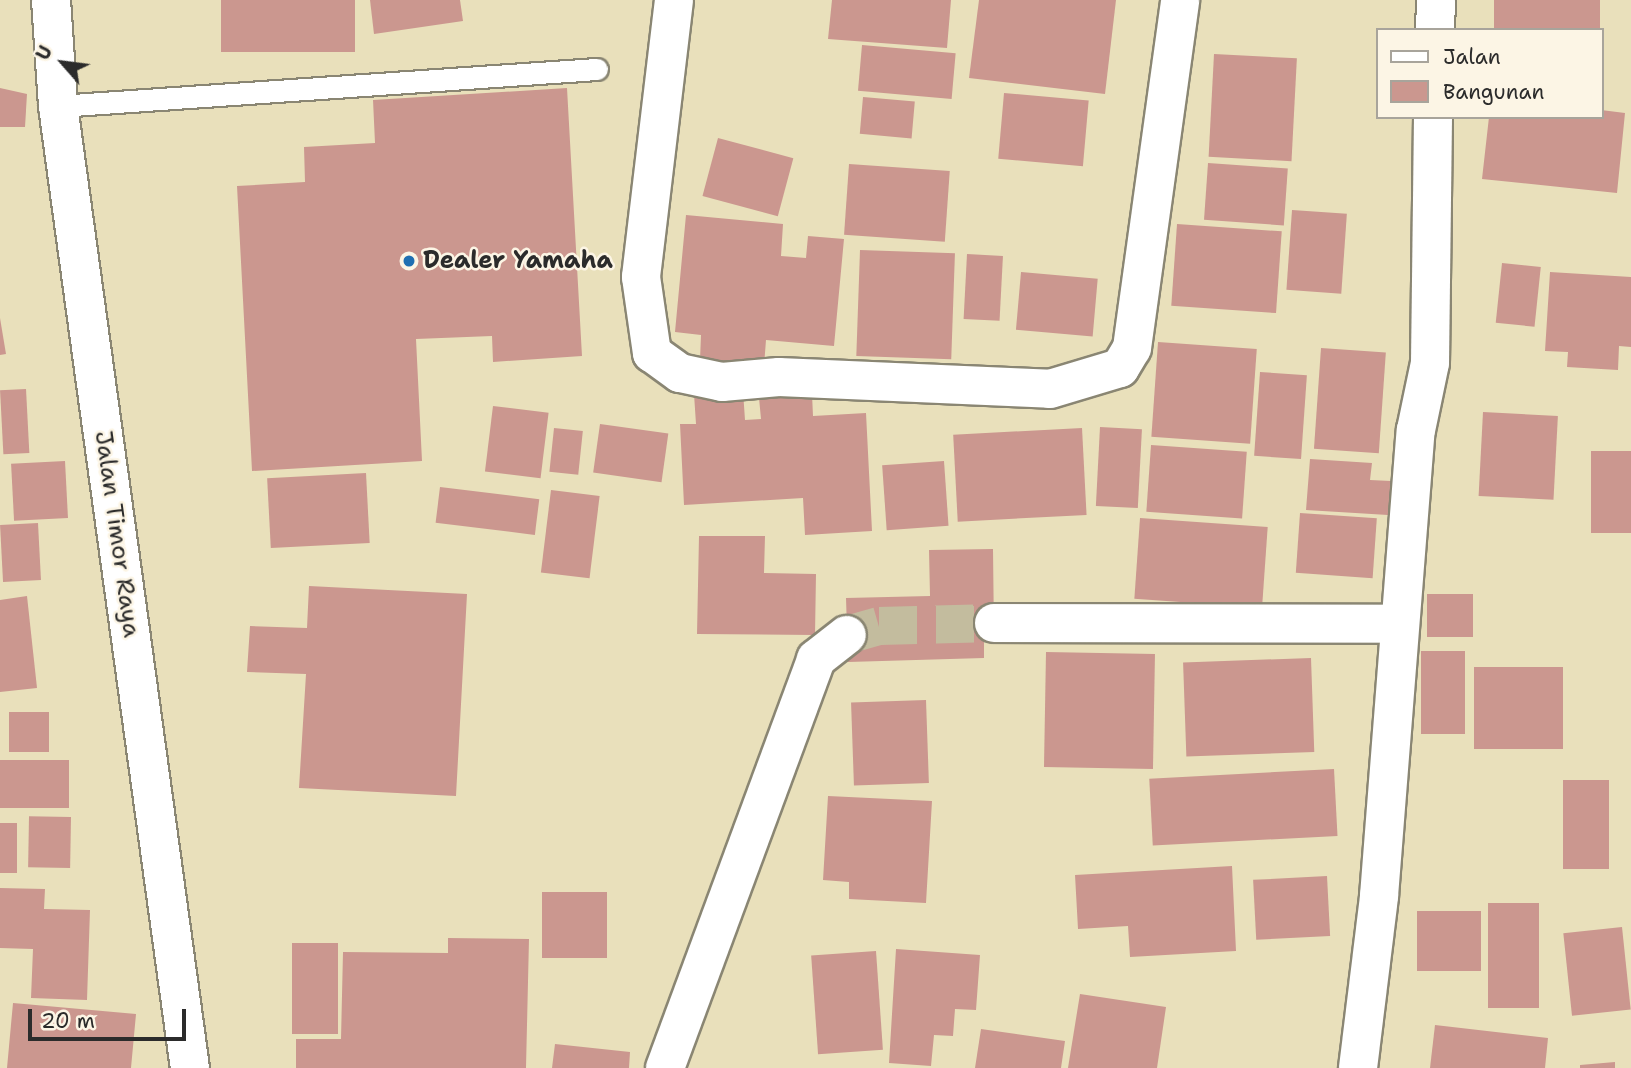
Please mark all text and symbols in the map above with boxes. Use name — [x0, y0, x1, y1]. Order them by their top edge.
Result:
north arrow — [28, 28, 98, 98]
legend — [1376, 28, 1603, 119]
text: U — [30, 41, 58, 65]
text: Jalan — [1443, 43, 1501, 71]
text: Bangunan — [1443, 78, 1544, 106]
place label: Dealer Yamaha — [423, 247, 613, 275]
marker: Dealer Yamaha — [401, 253, 417, 269]
street label: Jalan Timor Raya — [88, 429, 146, 639]
scale bar — [32, 995, 189, 1038]
text: 20 m — [41, 1007, 95, 1035]

